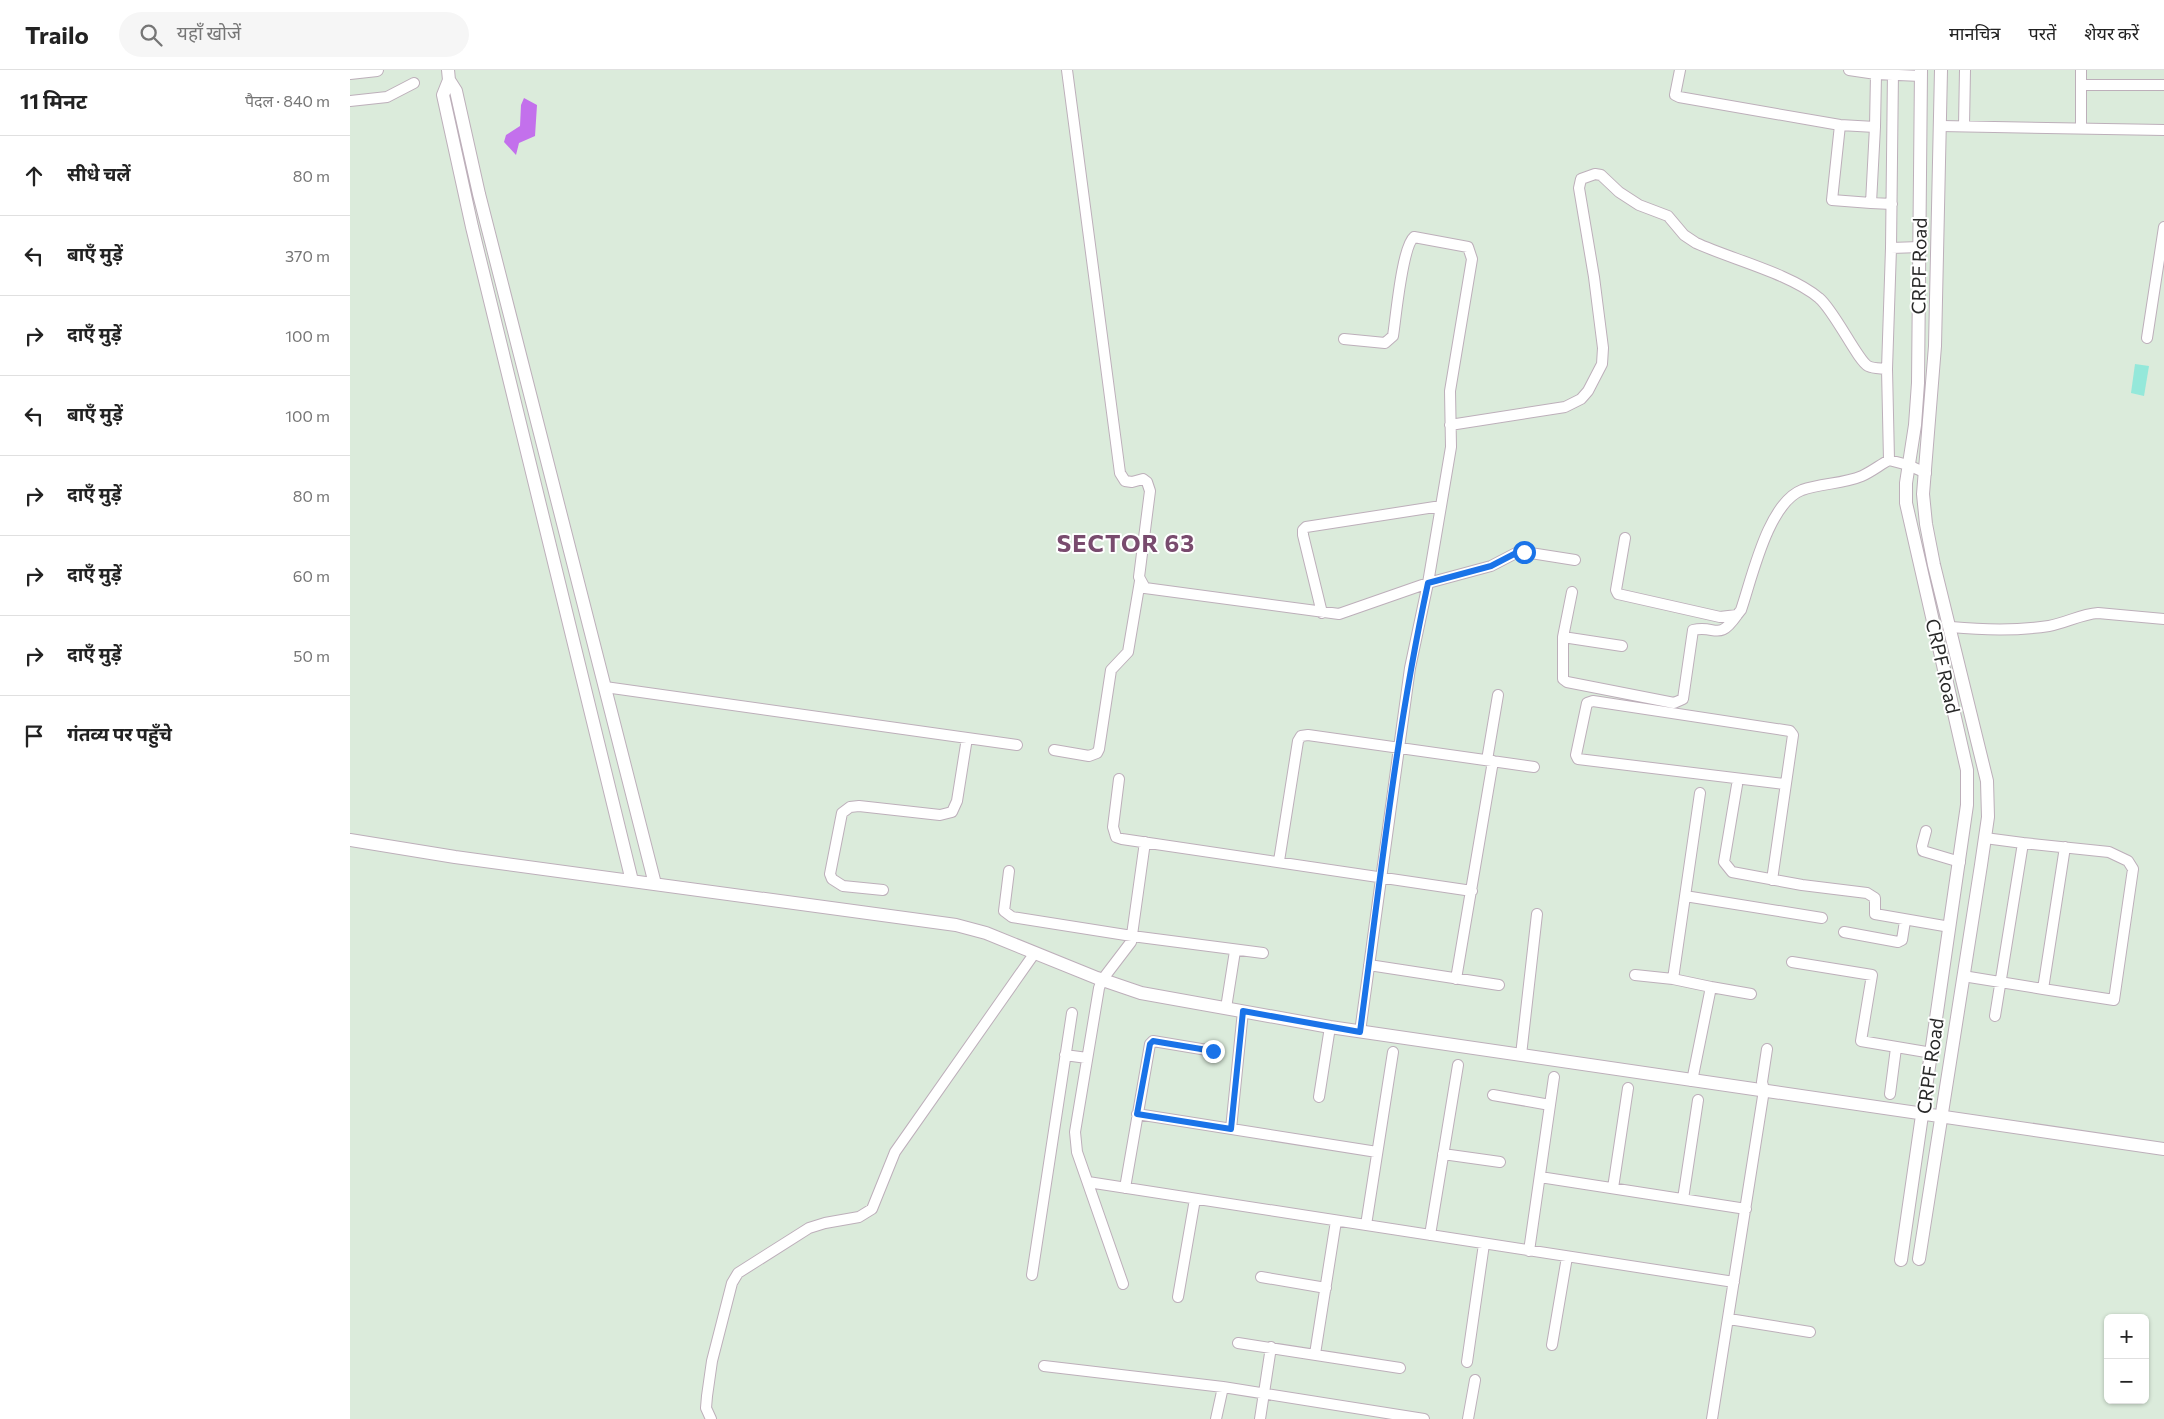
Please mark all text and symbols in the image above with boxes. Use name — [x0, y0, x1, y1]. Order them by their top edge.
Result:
search box — [119, 12, 469, 57]
text: Trailo — [25, 20, 89, 49]
icon: search — [137, 21, 165, 49]
text: यहाँ खोजें — [177, 21, 241, 44]
text: मानचित्र — [1949, 22, 2000, 44]
text: परतें — [2028, 22, 2056, 44]
text: शेयर करें — [2084, 22, 2139, 44]
text: 11 मिनट — [20, 88, 87, 113]
text: पैदल · 840 m — [245, 91, 330, 110]
icon: ahead — [20, 162, 48, 190]
text: सीधे चलें — [67, 162, 131, 185]
text: 80 m — [293, 166, 330, 185]
street label: CRPF Road — [1906, 218, 1931, 314]
icon: left — [20, 242, 48, 270]
text: बाएँ मुड़ें — [67, 242, 123, 265]
text: 370 m — [285, 246, 330, 265]
icon: right — [20, 322, 48, 350]
text: दाएँ मुड़ें — [67, 322, 122, 345]
text: 100 m — [285, 326, 330, 345]
icon: left — [20, 402, 48, 430]
text: बाएँ मुड़ें — [67, 402, 123, 425]
text: 100 m — [285, 406, 330, 425]
icon: right — [20, 482, 48, 510]
text: दाएँ मुड़ें — [67, 482, 122, 505]
text: 80 m — [293, 486, 330, 505]
district label: SECTOR 63 — [1057, 528, 1195, 557]
route start — [1513, 541, 1536, 564]
icon: right — [20, 562, 48, 590]
text: दाएँ मुड़ें — [67, 562, 122, 585]
text: 60 m — [293, 566, 330, 585]
street label: CRPF Road — [1921, 616, 1966, 716]
icon: right — [20, 642, 48, 670]
text: दाएँ मुड़ें — [67, 642, 122, 665]
text: 50 m — [293, 646, 330, 665]
icon: arrive — [20, 722, 48, 750]
text: गंतव्य पर पहुँचे — [67, 722, 172, 745]
street label: CRPF Road — [1911, 1017, 1948, 1115]
route end — [1202, 1040, 1225, 1063]
map controls — [2104, 1314, 2149, 1404]
button: + — [2104, 1314, 2149, 1359]
button: − — [2104, 1359, 2149, 1404]

